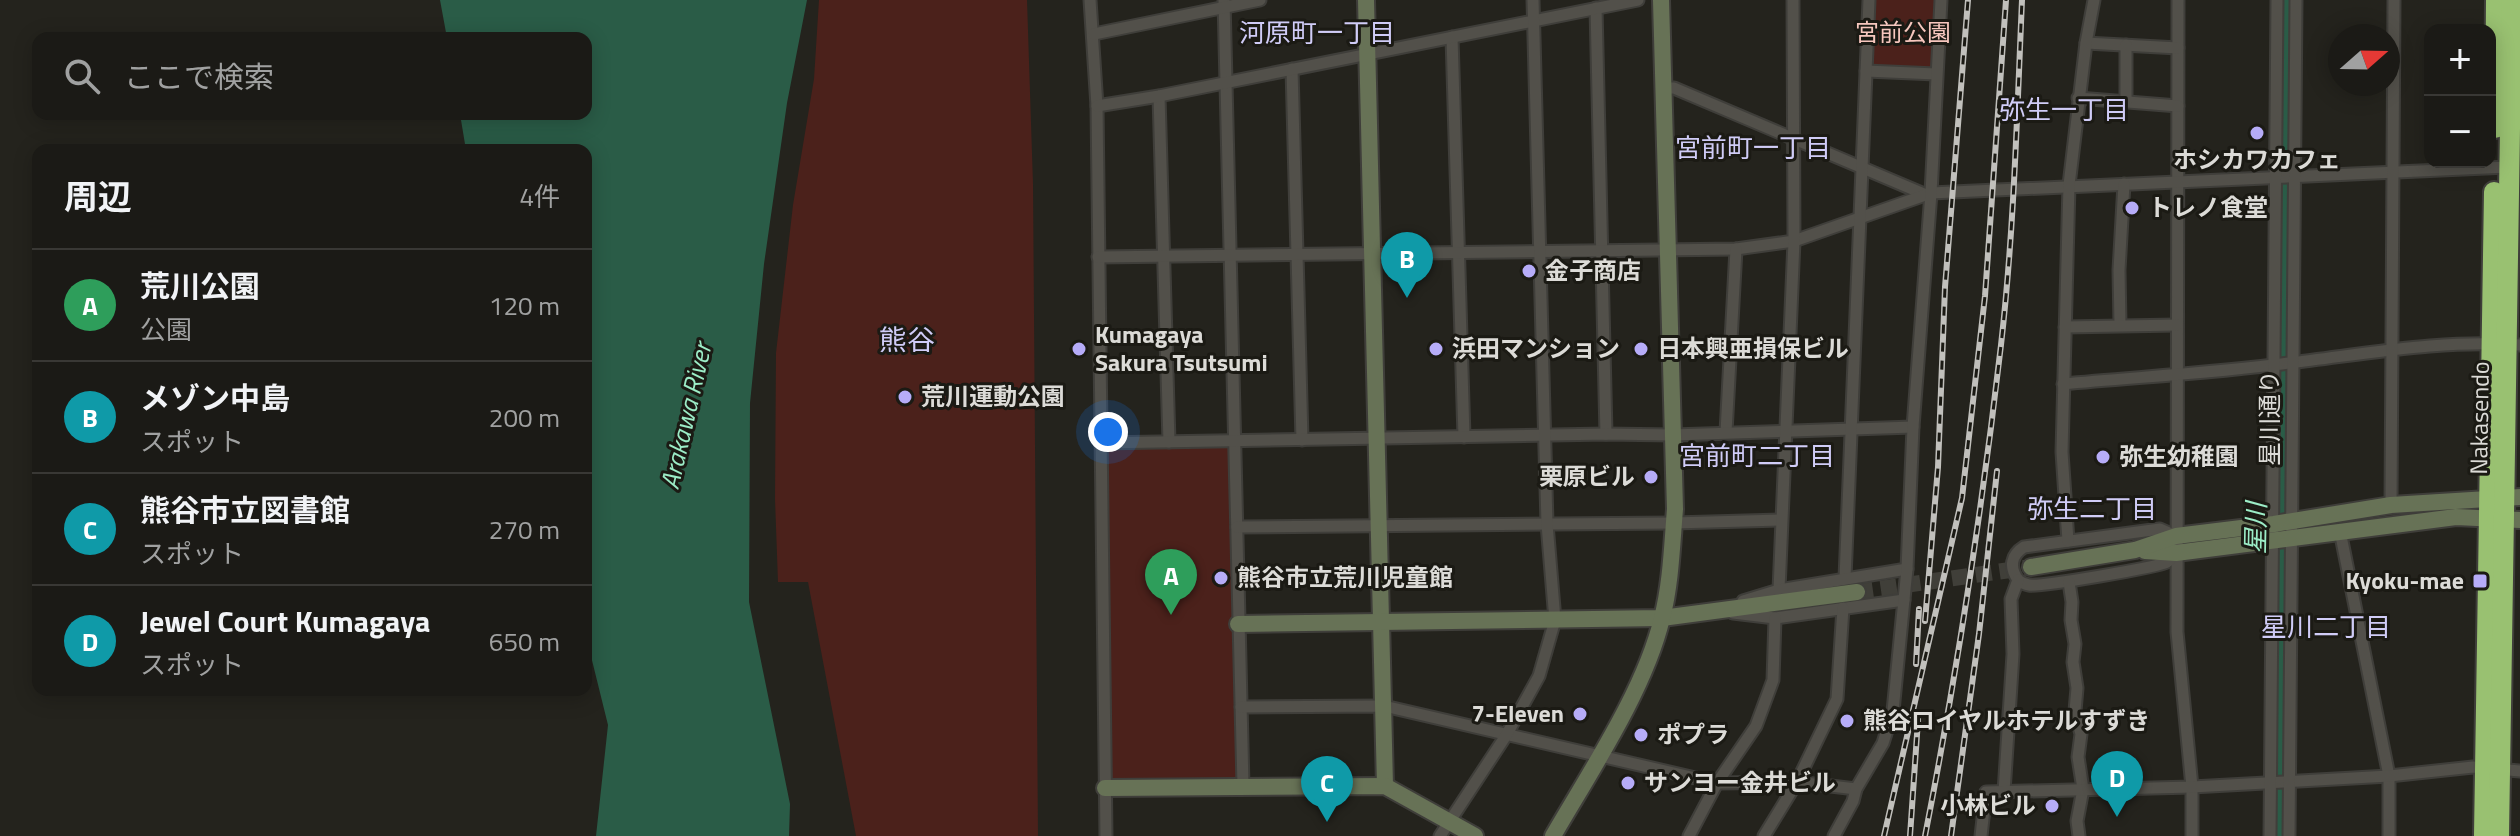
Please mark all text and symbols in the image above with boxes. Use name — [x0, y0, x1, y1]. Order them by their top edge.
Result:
district label: 河原町一丁目 — [1239, 13, 1395, 52]
park label: 宮前公園 — [1855, 14, 1951, 50]
north arrow — [2328, 24, 2400, 96]
map controls — [2424, 24, 2496, 168]
button: + — [2424, 24, 2496, 96]
search box — [32, 32, 592, 120]
icon: search — [60, 54, 104, 98]
text: ここで検索 — [124, 54, 274, 100]
district label: 弥生一丁目 — [1999, 90, 2129, 129]
button: − — [2424, 96, 2496, 168]
marker: ホシカワカフェ — [2248, 124, 2266, 142]
district label: 宮前町一丁目 — [1675, 128, 1831, 167]
place label: ホシカワカフェ — [2173, 141, 2341, 177]
text: 周辺 — [64, 170, 132, 222]
text: 4件 — [519, 177, 560, 216]
place label: トレノ食堂 — [2148, 189, 2268, 225]
marker: トレノ食堂 — [2123, 199, 2141, 217]
pin: B — [1381, 232, 1433, 298]
place label: 金子商店 — [1545, 252, 1641, 288]
marker: 金子商店 — [1520, 262, 1538, 280]
text: 荒川公園 — [140, 263, 260, 309]
text: A — [82, 286, 98, 325]
text: 120 m — [489, 286, 560, 325]
text: 公園 — [140, 310, 192, 349]
place label: Kumagaya Sakura Tsutsumi — [1095, 316, 1268, 380]
district label: 熊谷 — [879, 318, 935, 361]
place label: 浜田マンション — [1452, 330, 1620, 366]
place label: 日本興亜損保ビル — [1657, 330, 1849, 366]
water label: Arakawa River — [650, 336, 722, 493]
marker: Kumagaya Sakura Tsutsumi — [1070, 340, 1088, 358]
marker: 浜田マンション — [1427, 340, 1445, 358]
marker: 日本興亜損保ビル — [1632, 340, 1650, 358]
street label: Nakasendo — [2460, 361, 2498, 475]
street label: 星川通り — [2251, 370, 2287, 466]
text: メゾン中島 — [140, 375, 290, 421]
place label: 荒川運動公園 — [921, 378, 1065, 414]
marker: 荒川運動公園 — [896, 388, 914, 406]
text: B — [82, 398, 98, 437]
text: 200 m — [489, 398, 560, 437]
your location — [1088, 412, 1128, 452]
text: スポット — [140, 422, 244, 461]
district label: 宮前町二丁目 — [1679, 436, 1835, 475]
place label: 弥生幼稚園 — [2119, 438, 2239, 474]
marker: 弥生幼稚園 — [2094, 448, 2112, 466]
place label: 栗原ビル — [1539, 458, 1635, 494]
marker: 栗原ビル — [1642, 468, 1660, 486]
text: 熊谷市立図書館 — [140, 487, 350, 533]
district label: 弥生二丁目 — [2027, 489, 2157, 528]
water label: 星川 — [2236, 499, 2276, 554]
text: C — [83, 510, 97, 549]
text: 270 m — [489, 510, 560, 549]
text: スポット — [140, 534, 244, 573]
pin: A — [1145, 549, 1197, 615]
place label: 熊谷市立荒川児童館 — [1237, 559, 1453, 595]
place label: Kyoku-mae — [2346, 562, 2464, 598]
marker: 熊谷市立荒川児童館 — [1212, 569, 1230, 587]
marker: Kyoku-mae — [2471, 572, 2489, 590]
text: Jewel Court Kumagaya — [140, 598, 430, 644]
district label: 星川二丁目 — [2261, 607, 2391, 646]
text: D — [82, 622, 98, 661]
text: 650 m — [489, 622, 560, 661]
text: スポット — [140, 645, 244, 684]
place label: 7-Eleven — [1472, 695, 1564, 731]
place label: 熊谷ロイヤルホテルすずき — [1863, 702, 2150, 738]
marker: 7-Eleven — [1571, 705, 1589, 723]
marker: 熊谷ロイヤルホテルすずき — [1838, 712, 1856, 730]
place label: ポプラ — [1657, 716, 1729, 752]
marker: ポプラ — [1632, 726, 1650, 744]
pin: D — [2091, 751, 2143, 817]
pin: C — [1301, 756, 1353, 822]
place label: サンヨー金井ビル — [1644, 764, 1836, 800]
marker: サンヨー金井ビル — [1619, 774, 1637, 792]
place label: 小林ビル — [1940, 787, 2036, 823]
marker: 小林ビル — [2043, 797, 2061, 815]

